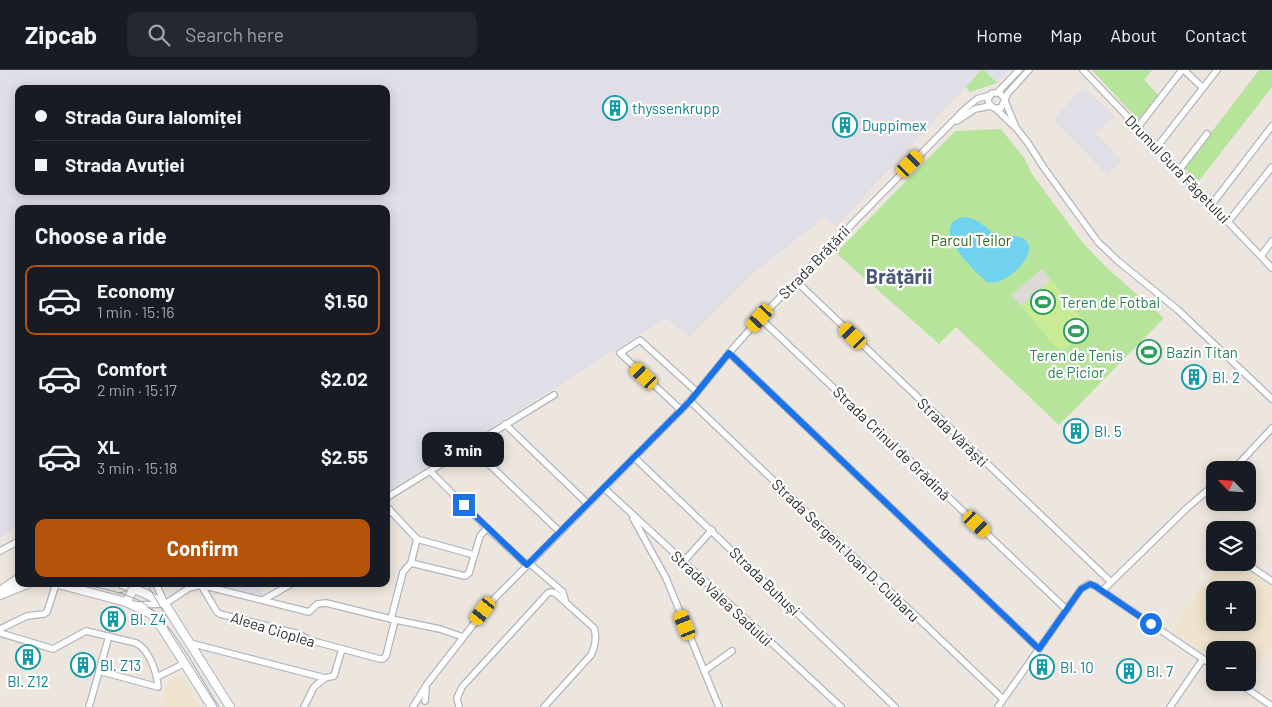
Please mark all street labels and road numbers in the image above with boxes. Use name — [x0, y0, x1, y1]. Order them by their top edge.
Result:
street label: Drumul Gura Făgetului — [1122, 111, 1234, 227]
street label: Strada Brățării — [775, 222, 853, 302]
street label: Strada Crinul de Grădină — [830, 382, 954, 504]
street label: Strada Vărăști — [914, 394, 992, 470]
street label: Strada Sergent Ioan D. Cuibaru — [768, 475, 924, 625]
street label: Strada Buhuși — [726, 543, 804, 619]
street label: Strada Valea Sadului — [668, 546, 776, 650]
street label: Aleea Cioplea — [229, 608, 317, 650]

